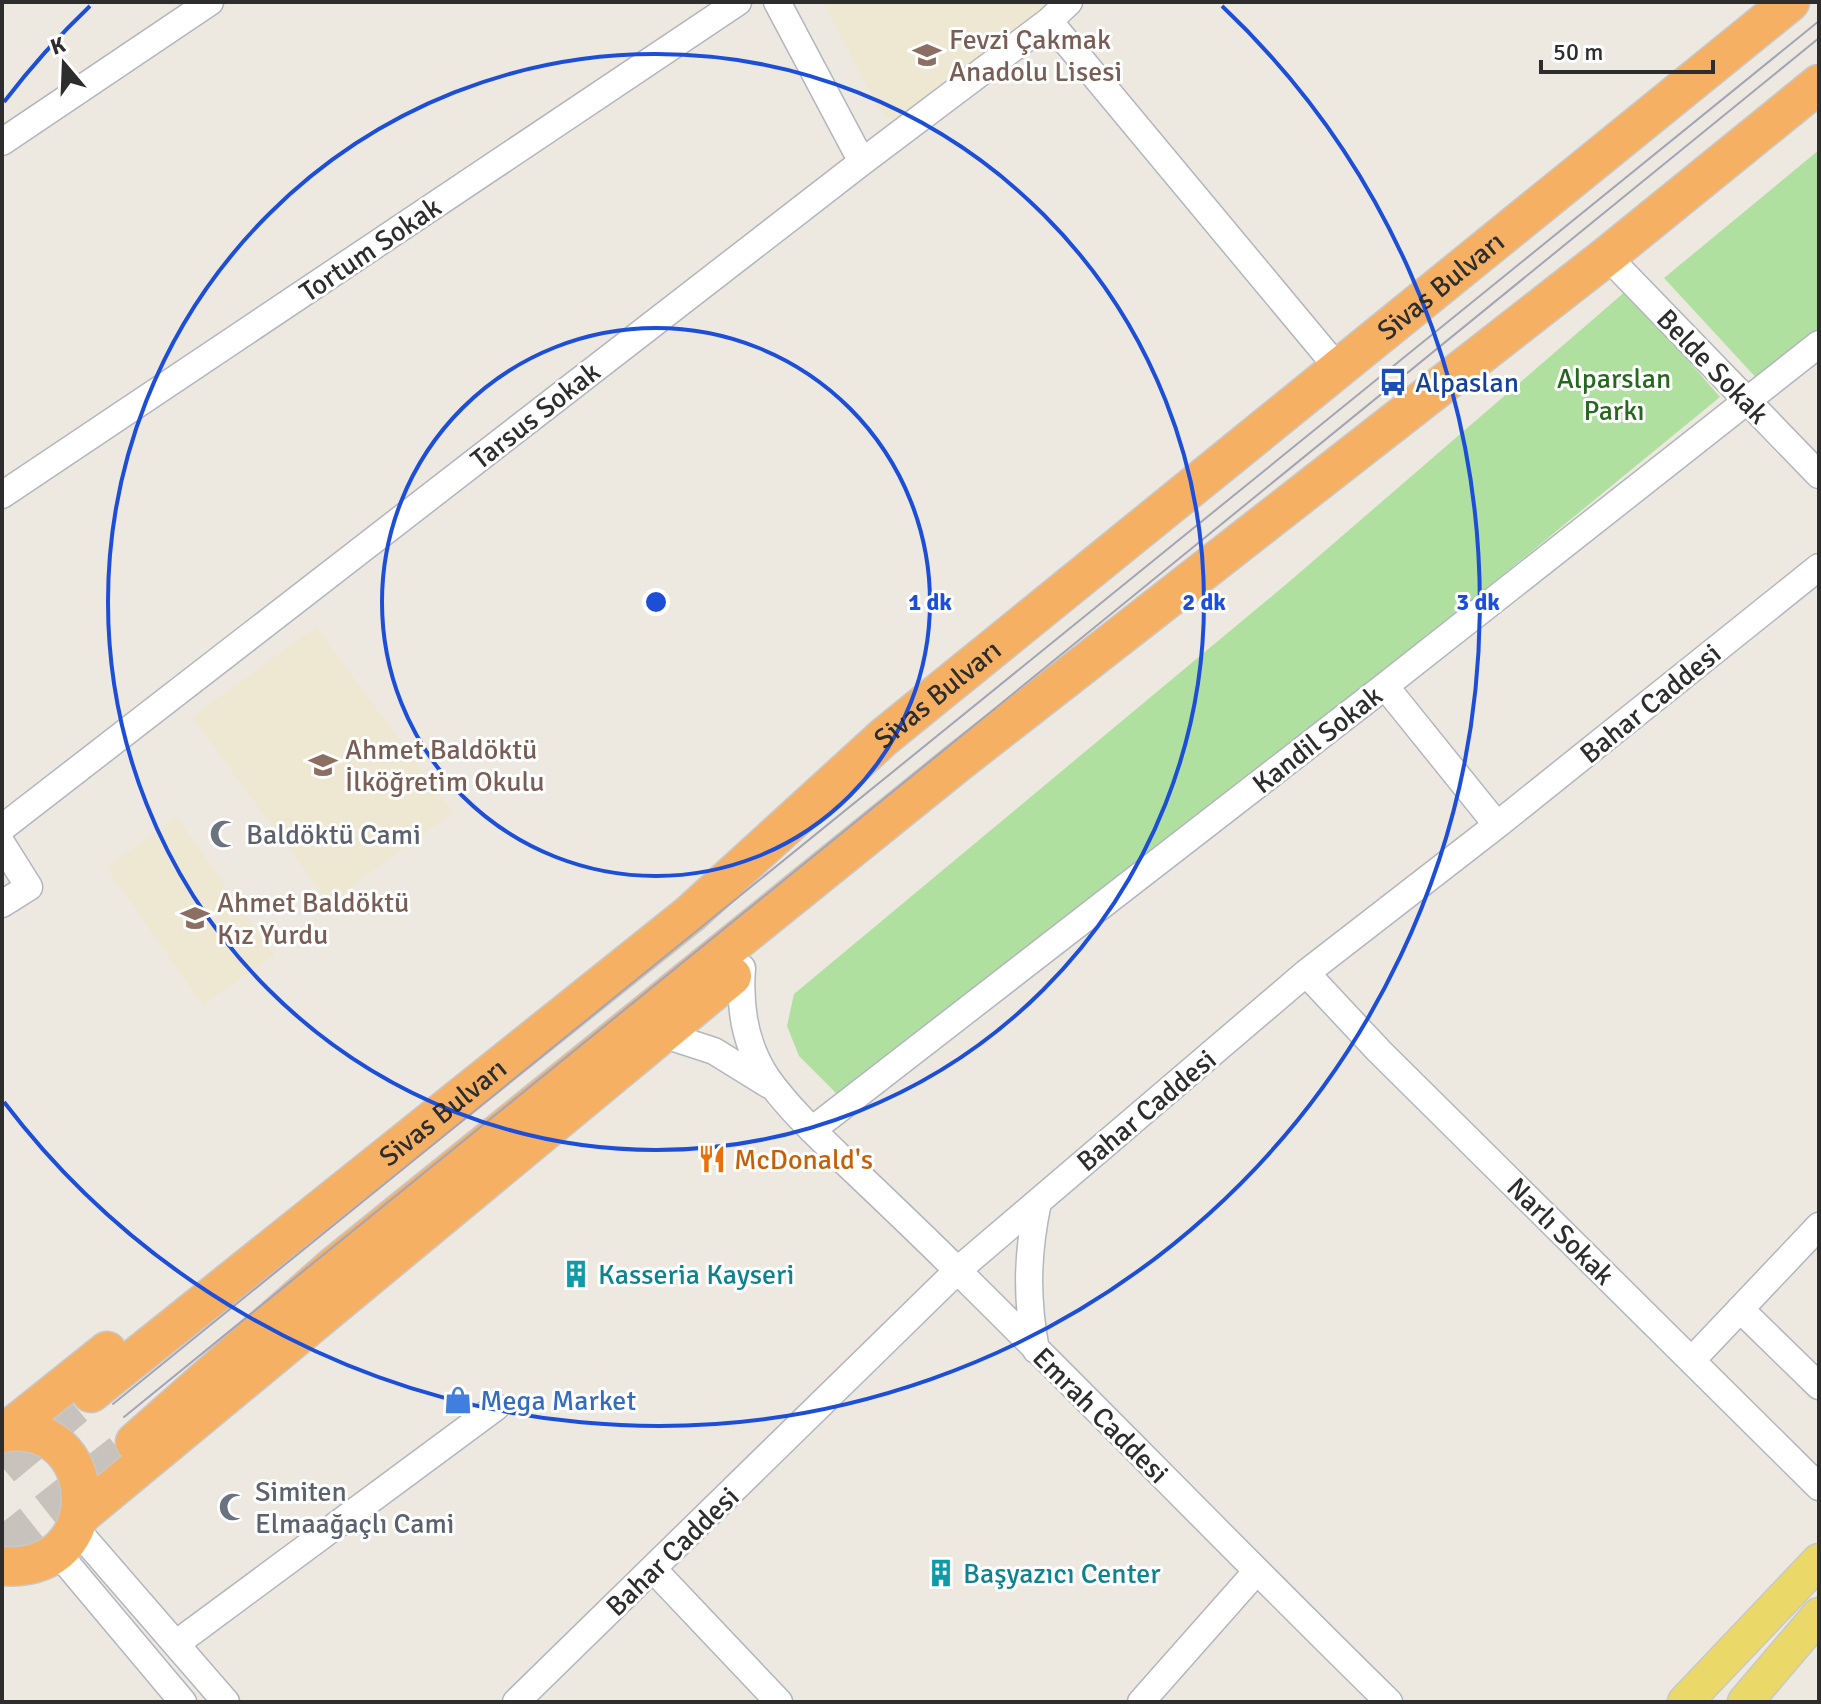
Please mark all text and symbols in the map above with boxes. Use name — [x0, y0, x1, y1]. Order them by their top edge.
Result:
place label: Fevzi Çakmak Anadolu Lisesi — [949, 23, 1122, 89]
north arrow — [24, 24, 104, 104]
scale bar — [1541, 24, 1713, 74]
text: K — [47, 30, 69, 61]
text: 50 m — [1553, 37, 1603, 67]
school or university icon: Fevzi Çakmak Anadolu Lisesi — [912, 40, 942, 70]
street label: Tortum Sokak — [294, 190, 448, 309]
street label: Sivas Bulvarı — [1371, 225, 1511, 348]
street label: Belde Sokak — [1649, 302, 1775, 431]
street label: Tarsus Sokak — [464, 355, 607, 477]
park label: Alparslan Parkı — [1557, 362, 1671, 428]
place label: Alpaslan — [1415, 366, 1519, 400]
bus stop icon: Alpaslan — [1378, 367, 1408, 397]
text: 1 dk — [908, 587, 952, 617]
text: 2 dk — [1182, 587, 1226, 617]
text: 3 dk — [1456, 587, 1500, 617]
centre of rings — [642, 588, 670, 616]
street label: Sivas Bulvarı — [867, 633, 1008, 756]
street label: Bahar Caddesi — [1573, 637, 1728, 771]
street label: Kandil Sokak — [1246, 679, 1389, 801]
place label: Ahmet Baldöktü İlköğretim Okulu — [345, 733, 545, 799]
school or university icon: Ahmet Baldöktü İlköğretim Okulu — [308, 750, 338, 780]
place label: Baldöktü Cami — [246, 818, 421, 852]
mosque icon: Baldöktü Cami — [209, 819, 239, 849]
place label: Ahmet Baldöktü Kız Yurdu — [217, 886, 409, 952]
school or university icon: Ahmet Baldöktü Kız Yurdu — [180, 903, 210, 933]
street label: Bahar Caddesi — [1070, 1043, 1223, 1179]
street label: Sivas Bulvarı — [372, 1051, 514, 1174]
place label: McDonald's — [734, 1143, 873, 1177]
restaurant icon: McDonald's — [697, 1144, 727, 1174]
street label: Narlı Sokak — [1500, 1171, 1621, 1292]
place label: Kasseria Kayseri — [598, 1258, 794, 1292]
building icon: Kasseria Kayseri — [561, 1259, 591, 1289]
street label: Emrah Caddesi — [1025, 1341, 1175, 1491]
place label: Mega Market — [480, 1384, 636, 1418]
shop icon: Mega Market — [443, 1385, 473, 1415]
place label: Simiten Elmaağaçlı Cami — [255, 1475, 454, 1541]
street label: Bahar Caddesi — [599, 1480, 746, 1623]
mosque icon: Simiten Elmaağaçlı Cami — [218, 1492, 248, 1522]
place label: Başyazıcı Center — [963, 1557, 1161, 1591]
building icon: Başyazıcı Center — [926, 1558, 956, 1588]

